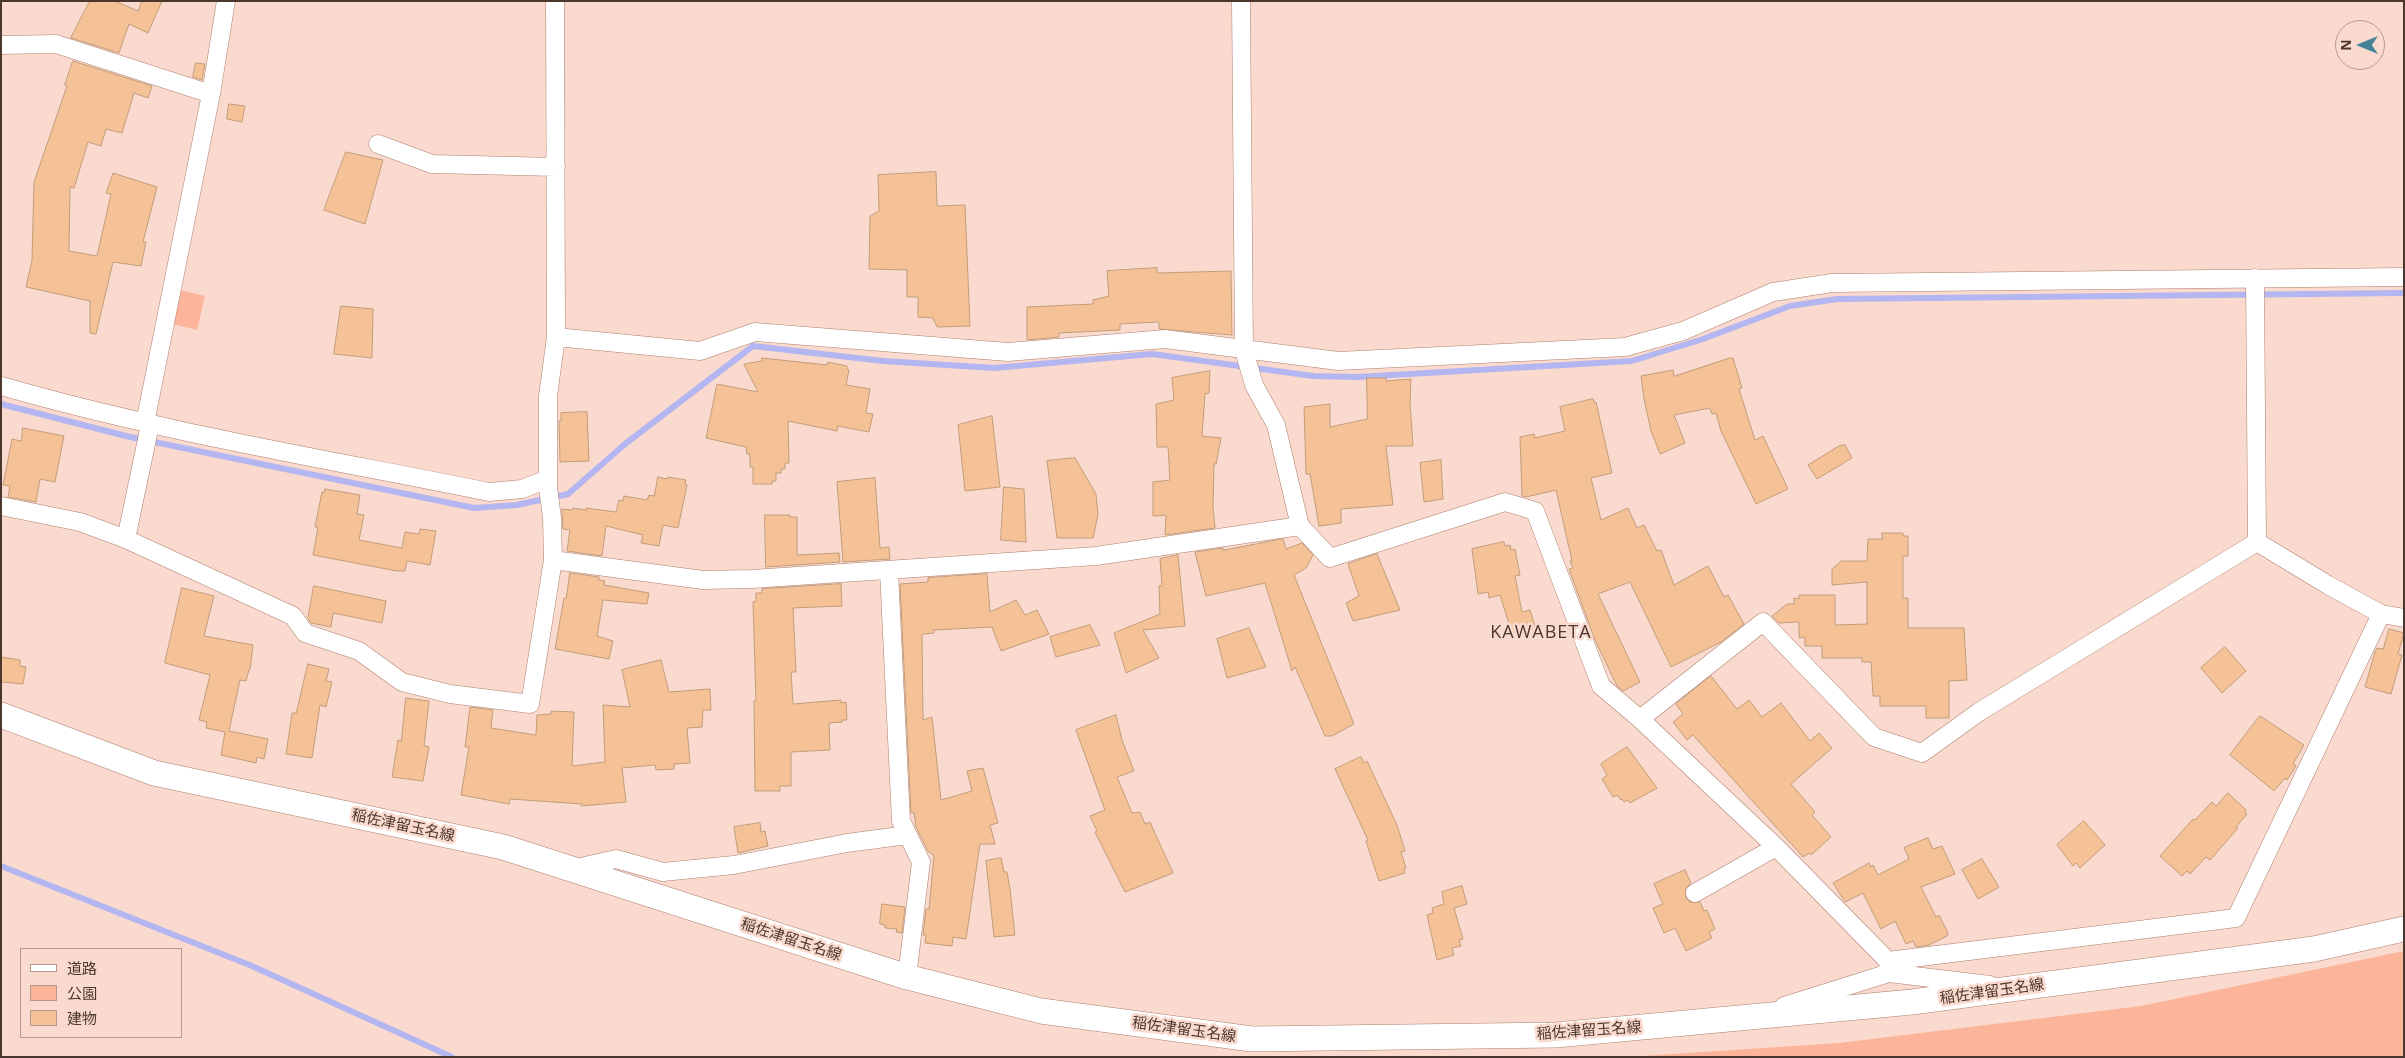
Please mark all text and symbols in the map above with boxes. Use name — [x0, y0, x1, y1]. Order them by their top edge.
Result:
north arrow — [2335, 20, 2385, 70]
text: N — [2336, 39, 2355, 51]
district label: KAWABETA — [1489, 622, 1593, 644]
street label: 稲佐津留玉名線 — [350, 806, 456, 846]
street label: 稲佐津留玉名線 — [738, 915, 844, 965]
legend — [20, 948, 182, 1038]
text: 道路 — [67, 958, 97, 978]
street label: 稲佐津留玉名線 — [1939, 976, 2045, 1008]
text: 公園 — [67, 983, 97, 1003]
text: 建物 — [67, 1008, 97, 1028]
street label: 稲佐津留玉名線 — [1131, 1014, 1237, 1046]
street label: 稲佐津留玉名線 — [1536, 1018, 1642, 1044]

